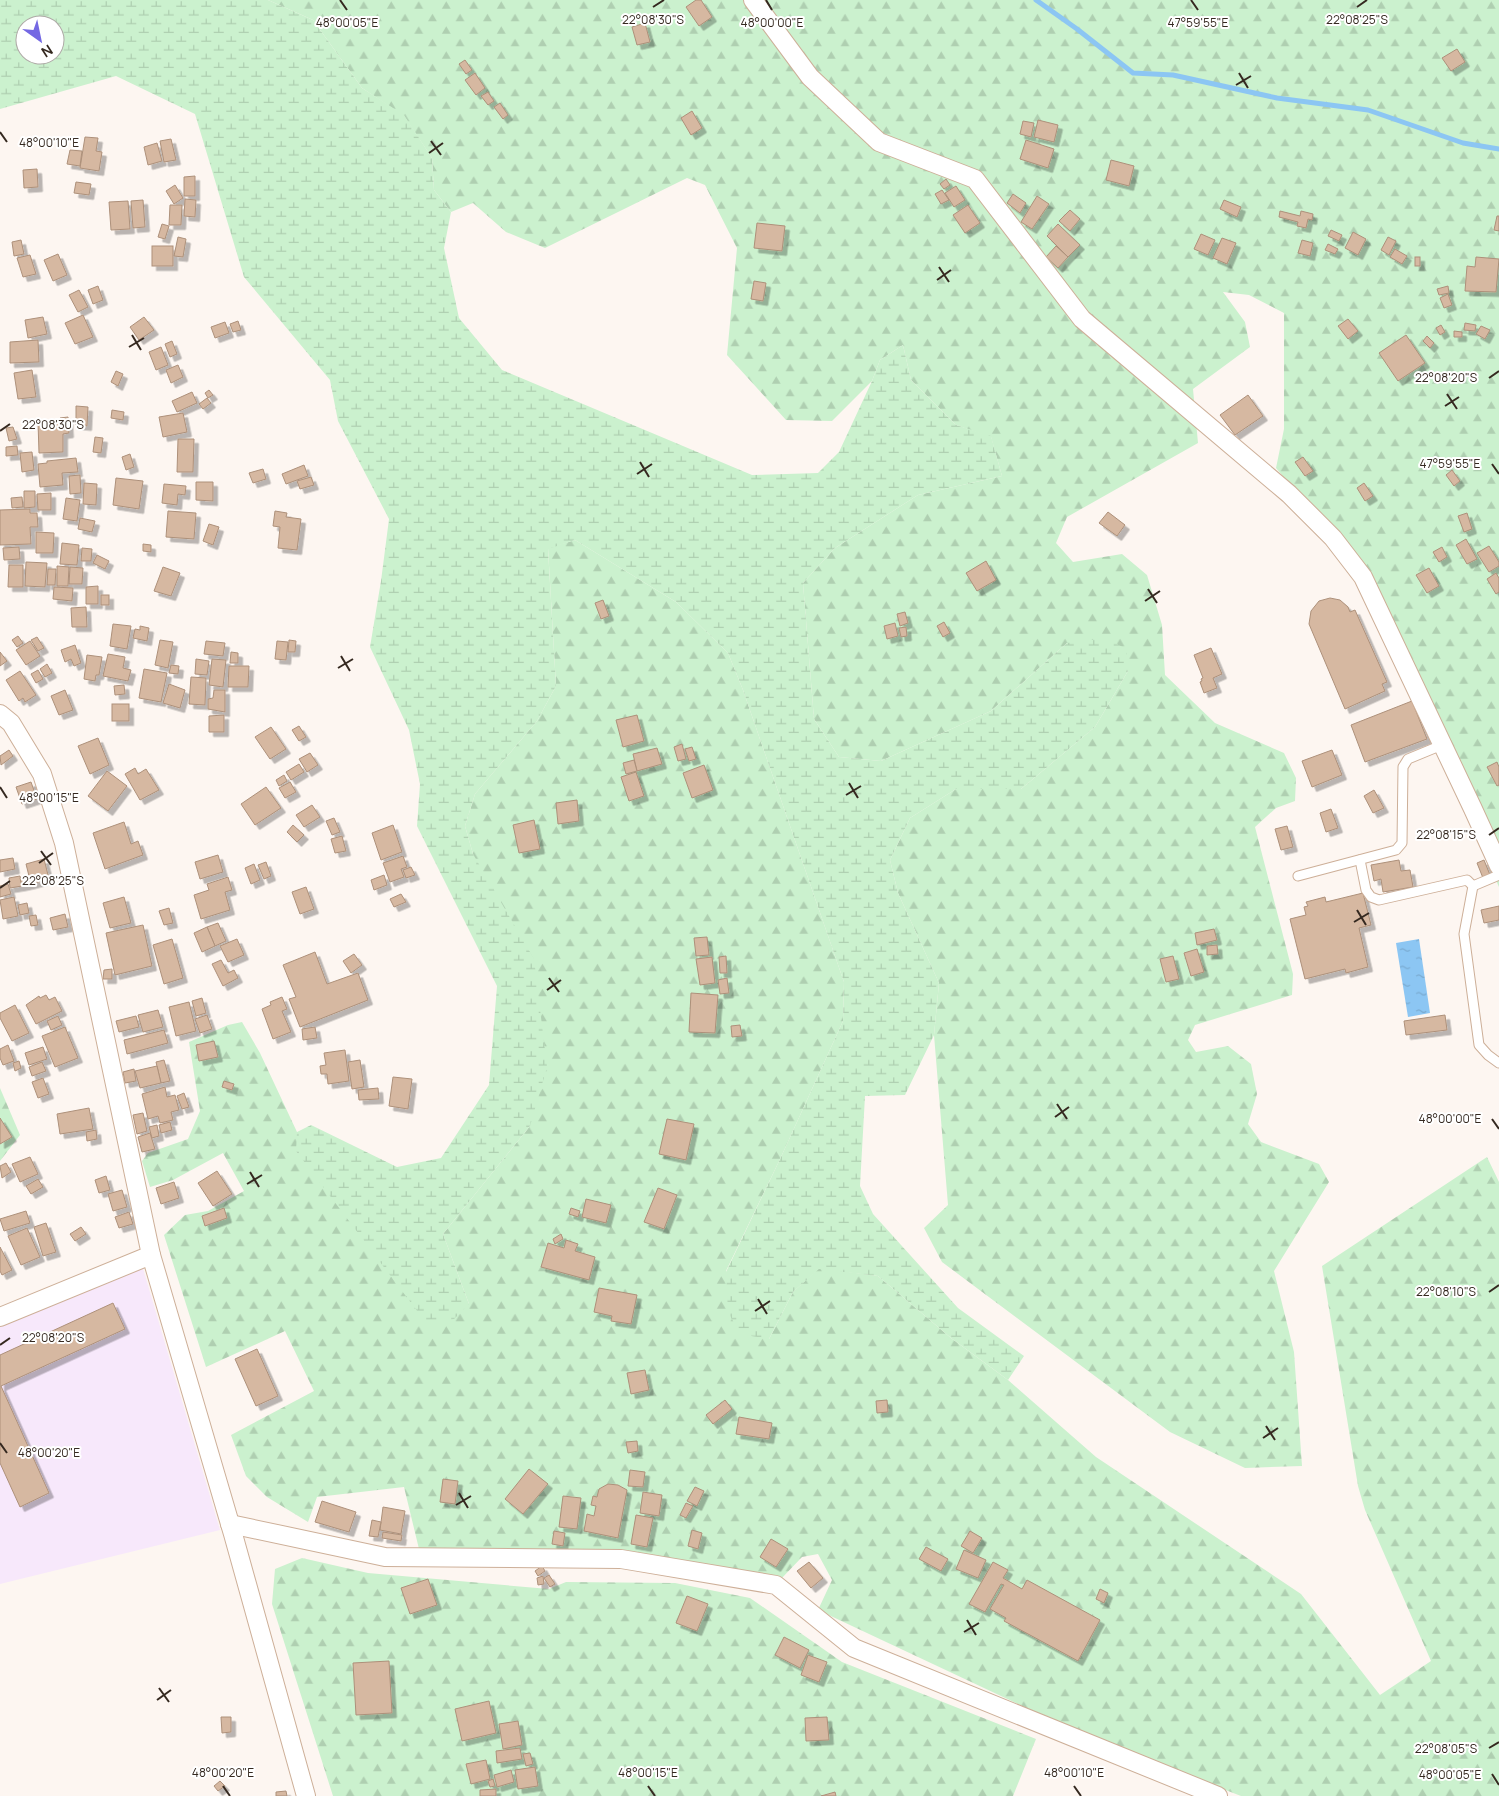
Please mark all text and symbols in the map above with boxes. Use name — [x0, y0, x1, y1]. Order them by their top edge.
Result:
text: 22°08'30"S — [622, 11, 684, 28]
text: 22°08'25"S — [1326, 11, 1388, 28]
text: 48°00'05"E — [316, 14, 378, 31]
text: 48°00'00"E — [741, 14, 804, 31]
text: 47°59'55"E — [1168, 14, 1229, 31]
north arrow — [15, 15, 65, 65]
text: N — [38, 41, 57, 62]
text: 48°00'10"E — [19, 134, 79, 151]
text: 22°08'20"S — [1415, 369, 1477, 386]
text: 22°08'30"S — [22, 416, 84, 433]
text: 47°59'55"E — [1420, 455, 1481, 472]
text: 48°00'15"E — [19, 789, 79, 806]
text: 22°08'15"S — [1416, 826, 1476, 843]
text: 22°08'25"S — [22, 872, 84, 889]
text: 48°00'00"E — [1419, 1110, 1482, 1127]
text: 22°08'10"S — [1416, 1283, 1476, 1300]
text: 22°08'20"S — [22, 1329, 84, 1346]
text: 48°00'20"E — [18, 1444, 80, 1461]
text: 22°08'05"S — [1415, 1740, 1477, 1757]
text: 48°00'20"E — [192, 1764, 254, 1781]
text: 48°00'15"E — [618, 1764, 678, 1781]
text: 48°00'10"E — [1044, 1764, 1104, 1781]
text: 48°00'05"E — [1419, 1766, 1481, 1783]

